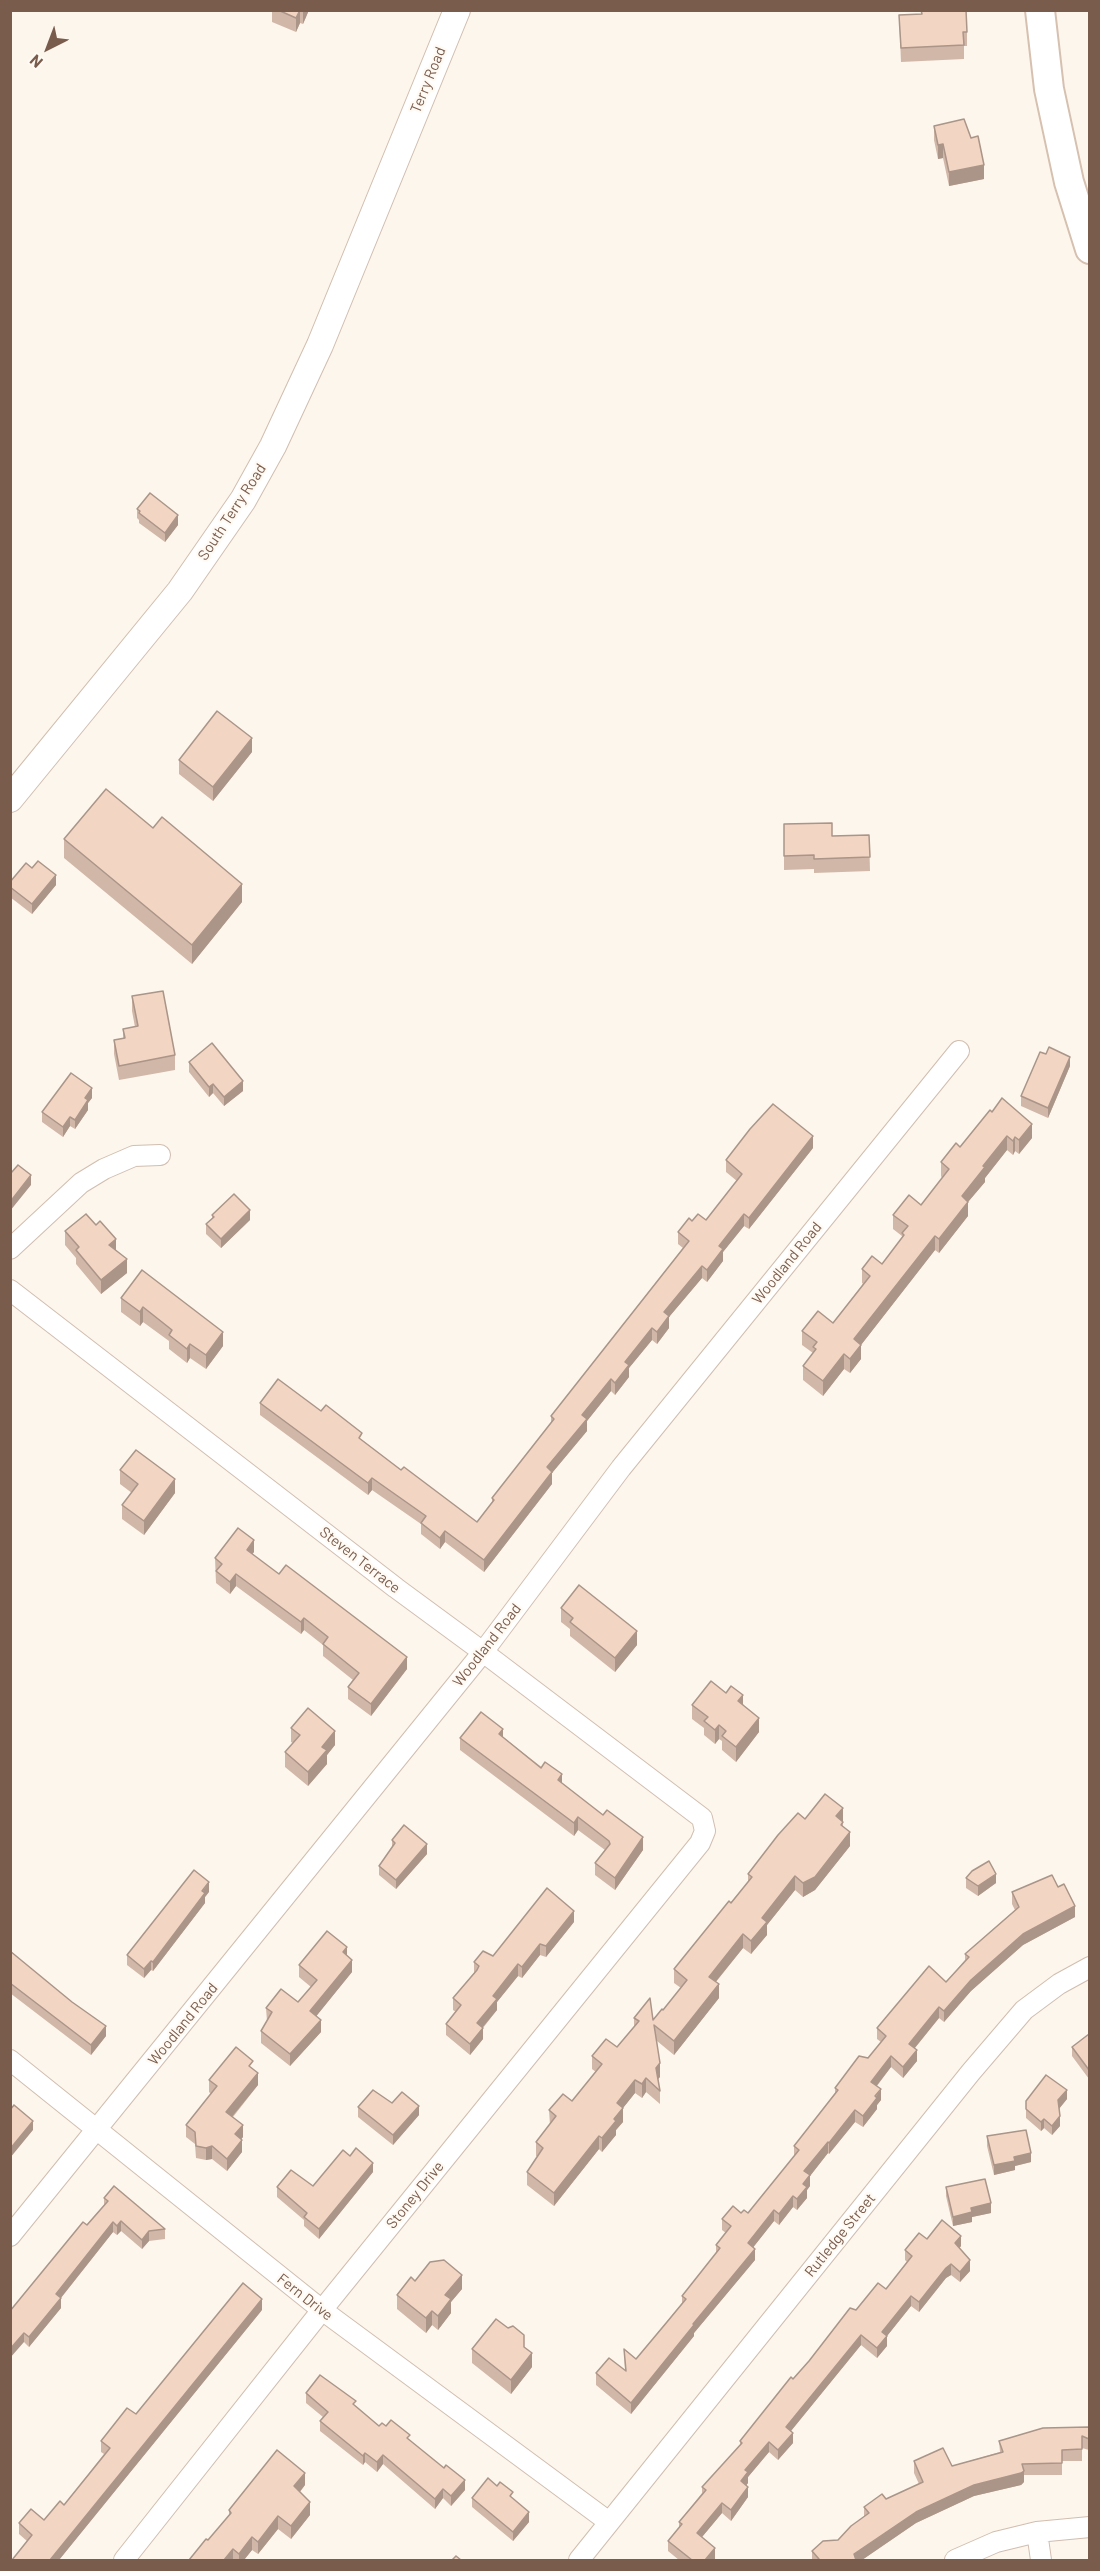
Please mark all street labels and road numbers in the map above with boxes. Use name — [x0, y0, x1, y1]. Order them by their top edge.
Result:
street label: Terry Road — [407, 44, 449, 116]
street label: South Terry Road — [194, 460, 270, 564]
street label: Woodland Road — [748, 1218, 826, 1308]
street label: Steven Terrace — [316, 1523, 404, 1597]
street label: Woodland Road — [449, 1600, 525, 1690]
street label: Woodland Road — [144, 1979, 222, 2069]
street label: Stoney Drive — [382, 2158, 448, 2232]
street label: Rutledge Street — [801, 2190, 879, 2280]
street label: Fern Drive — [274, 2270, 336, 2324]

